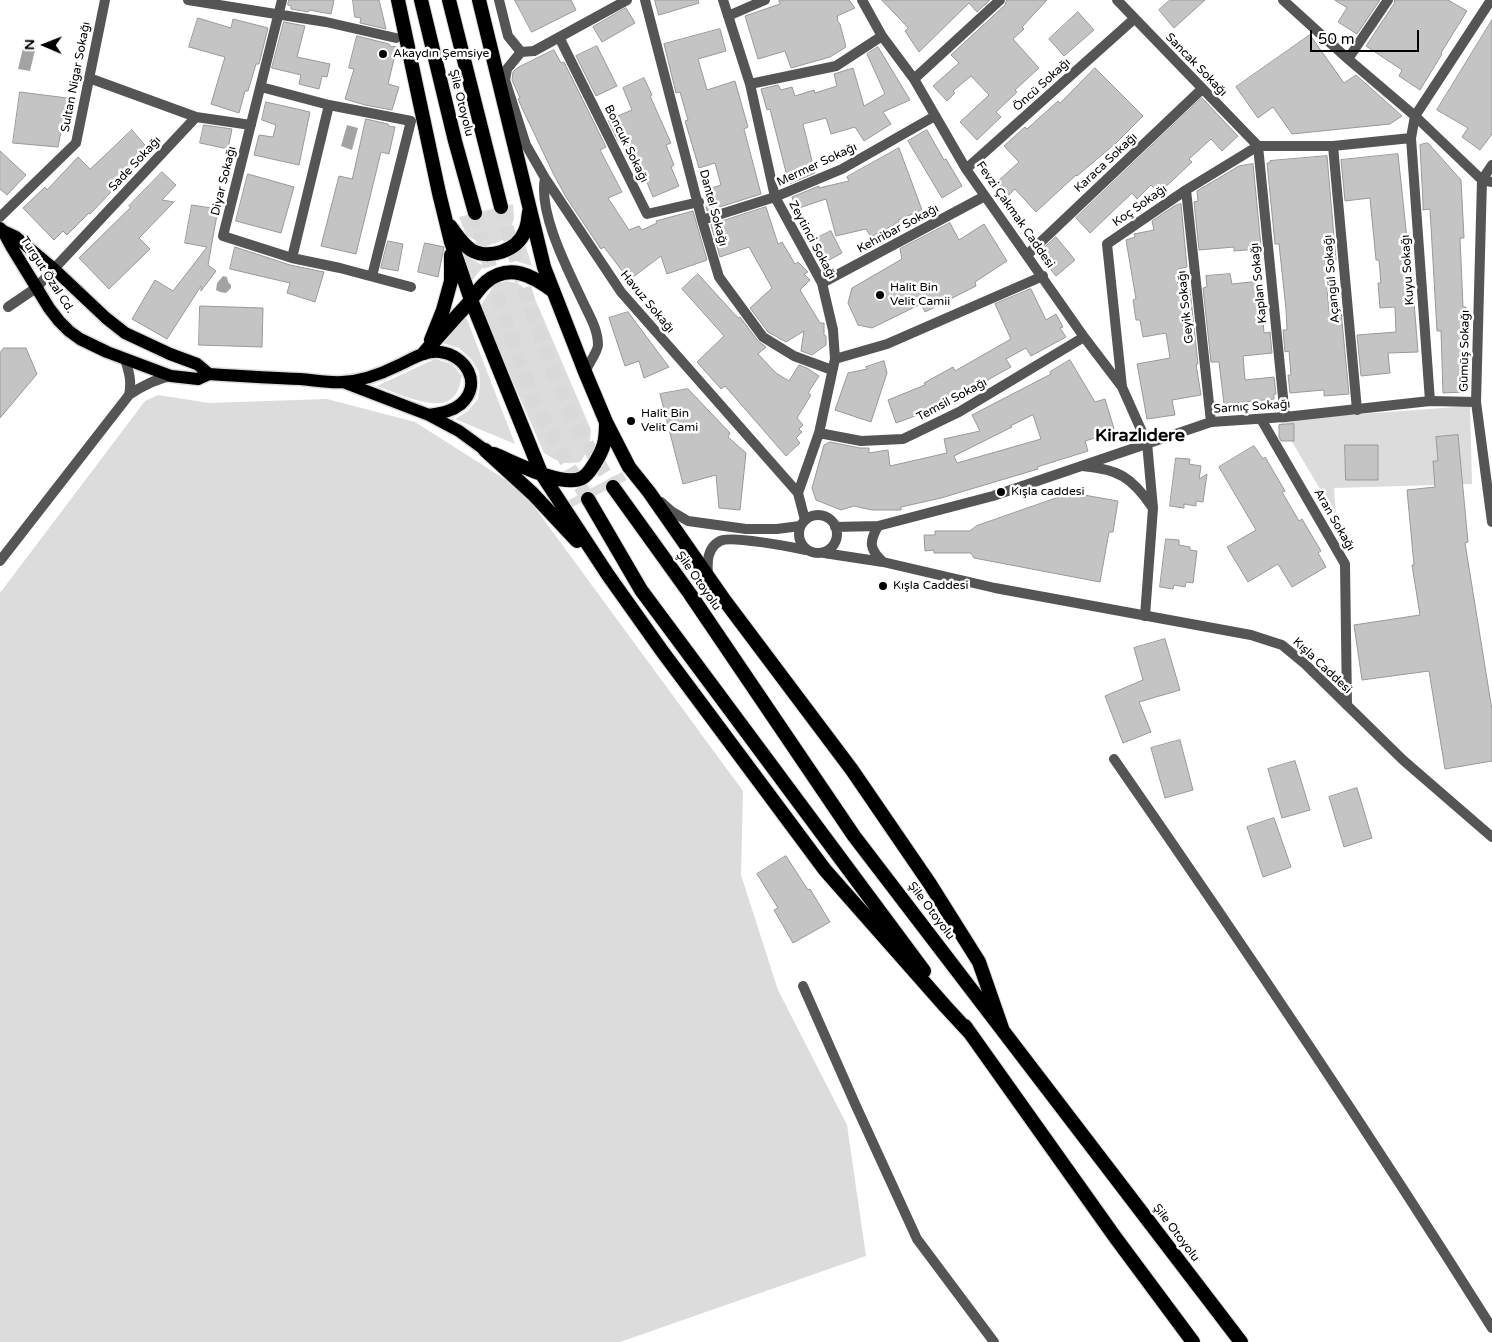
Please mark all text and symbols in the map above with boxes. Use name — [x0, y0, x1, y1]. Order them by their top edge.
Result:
north arrow — [20, 20, 70, 70]
scale bar — [1312, 20, 1421, 52]
street label: Sultan Nigar Sokağı — [58, 21, 94, 133]
street label: Sancak Sokağı — [1162, 30, 1230, 100]
text: 50 m — [1318, 30, 1355, 48]
text: N — [21, 39, 38, 51]
place label: Akaydın Şemsiye — [393, 47, 489, 61]
marker: Akaydın Şemsiye — [377, 48, 389, 60]
street label: Öncü Sokağı — [1010, 56, 1074, 114]
street label: Şile Otoyolu — [446, 68, 476, 138]
street label: Boncuk Sokağı — [601, 103, 651, 185]
street label: Karaca Sokağı — [1072, 130, 1140, 196]
street label: Sade Sokağı — [106, 133, 164, 195]
street label: Mermer Sokağı — [775, 140, 859, 190]
street label: Diyar Sokağı — [208, 145, 240, 217]
street label: Fevzi Çakmak Caddesi — [973, 159, 1057, 271]
street label: Dantel Sokağı — [696, 168, 730, 248]
street label: Koç Sokağı — [1110, 182, 1170, 230]
street label: Zeytinci Sokağı — [785, 198, 839, 282]
street label: Kehribar Sokağı — [855, 201, 941, 257]
street label: Turgut Özal Cd. — [17, 234, 77, 316]
street label: Açangül Sokağı — [1321, 234, 1343, 324]
street label: Kuyu Sokağı — [1398, 234, 1418, 306]
street label: Kaplan Sokağı — [1248, 242, 1270, 324]
street label: Havuz Sokağı — [617, 268, 677, 336]
street label: Geyik Sokağı — [1175, 270, 1197, 344]
place label: Halit Bin Velit Camii — [890, 281, 950, 309]
marker: Halit Bin Velit Camii — [874, 289, 886, 301]
street label: Gümüş Sokağı — [1457, 310, 1473, 392]
street label: Temsil Sokağı — [914, 375, 990, 425]
street label: Sarnıç Sokağı — [1213, 397, 1291, 417]
place label: Halit Bin Velit Cami — [641, 407, 698, 435]
marker: Halit Bin Velit Cami — [625, 415, 637, 427]
district label: Kirazlıdere — [1095, 425, 1185, 447]
place label: Kışla caddesi — [1011, 485, 1084, 499]
marker: Kışla caddesi — [995, 486, 1007, 498]
street label: Aran Sokağı — [1310, 486, 1358, 554]
street label: Şile Otoyolu — [672, 549, 724, 613]
place label: Kışla Caddesi — [893, 579, 968, 593]
marker: Kışla Caddesi — [877, 580, 889, 592]
street label: Kışla Caddesi — [1290, 635, 1354, 697]
street label: Şile Otoyolu — [905, 879, 957, 943]
street label: Şile Otoyolu — [1150, 1201, 1202, 1265]

